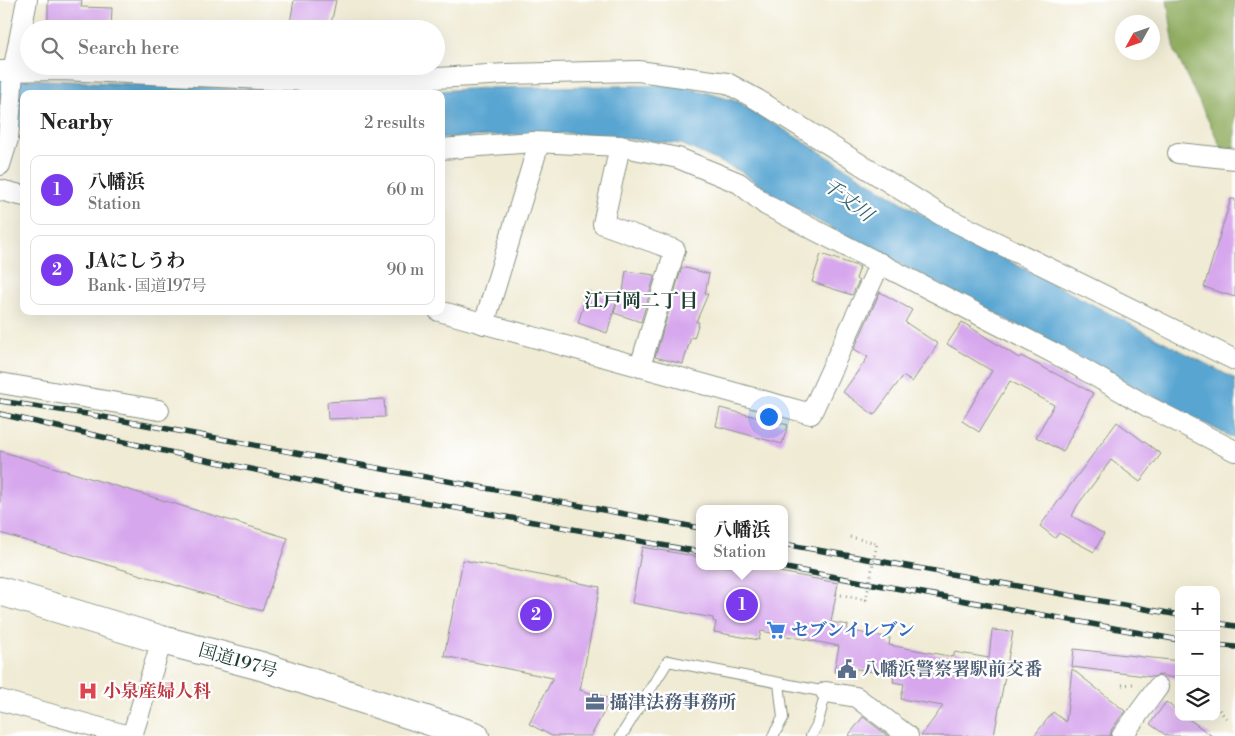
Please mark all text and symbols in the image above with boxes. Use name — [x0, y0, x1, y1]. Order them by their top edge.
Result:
north arrow — [1115, 15, 1160, 60]
search box — [20, 20, 445, 75]
icon: search — [38, 34, 66, 62]
text: Search here — [78, 36, 179, 60]
text: Nearby — [40, 110, 113, 136]
text: 2 results — [364, 113, 425, 133]
text: 八幡浜 — [88, 170, 145, 194]
water label: 千丈川 — [818, 173, 879, 228]
text: 1 — [53, 180, 61, 200]
text: 60 m — [386, 180, 424, 200]
text: Station — [88, 194, 141, 214]
text: JAにしうわ — [88, 249, 185, 273]
text: 2 — [52, 260, 62, 280]
text: 90 m — [386, 260, 424, 280]
text: Bank · 国道197号 — [88, 276, 207, 296]
district label: 江戸岡二丁目 — [584, 289, 698, 313]
your location — [756, 404, 782, 430]
popup — [696, 505, 788, 570]
text: 八幡浜 — [713, 518, 771, 542]
text: Station — [713, 542, 766, 562]
pin: 1 — [726, 586, 758, 624]
map controls — [1175, 586, 1220, 721]
button: + — [1175, 586, 1220, 631]
pin: 2 — [520, 596, 552, 634]
supermarket icon: セブンイレブン — [765, 619, 787, 641]
place label: セブンイレブン — [791, 619, 915, 642]
button: − — [1175, 631, 1220, 676]
street label: 国道197号 — [196, 639, 280, 683]
public building icon: 八幡浜警察署駅前交番 — [836, 658, 858, 680]
place label: 八幡浜警察署駅前交番 — [862, 658, 1042, 681]
button: layers — [1175, 676, 1220, 721]
hospital icon: 小泉産婦人科 — [77, 680, 99, 702]
place label: 小泉産婦人科 — [103, 680, 211, 703]
office icon: 攝津法務事務所 — [584, 691, 606, 713]
place label: 攝津法務事務所 — [610, 691, 736, 714]

